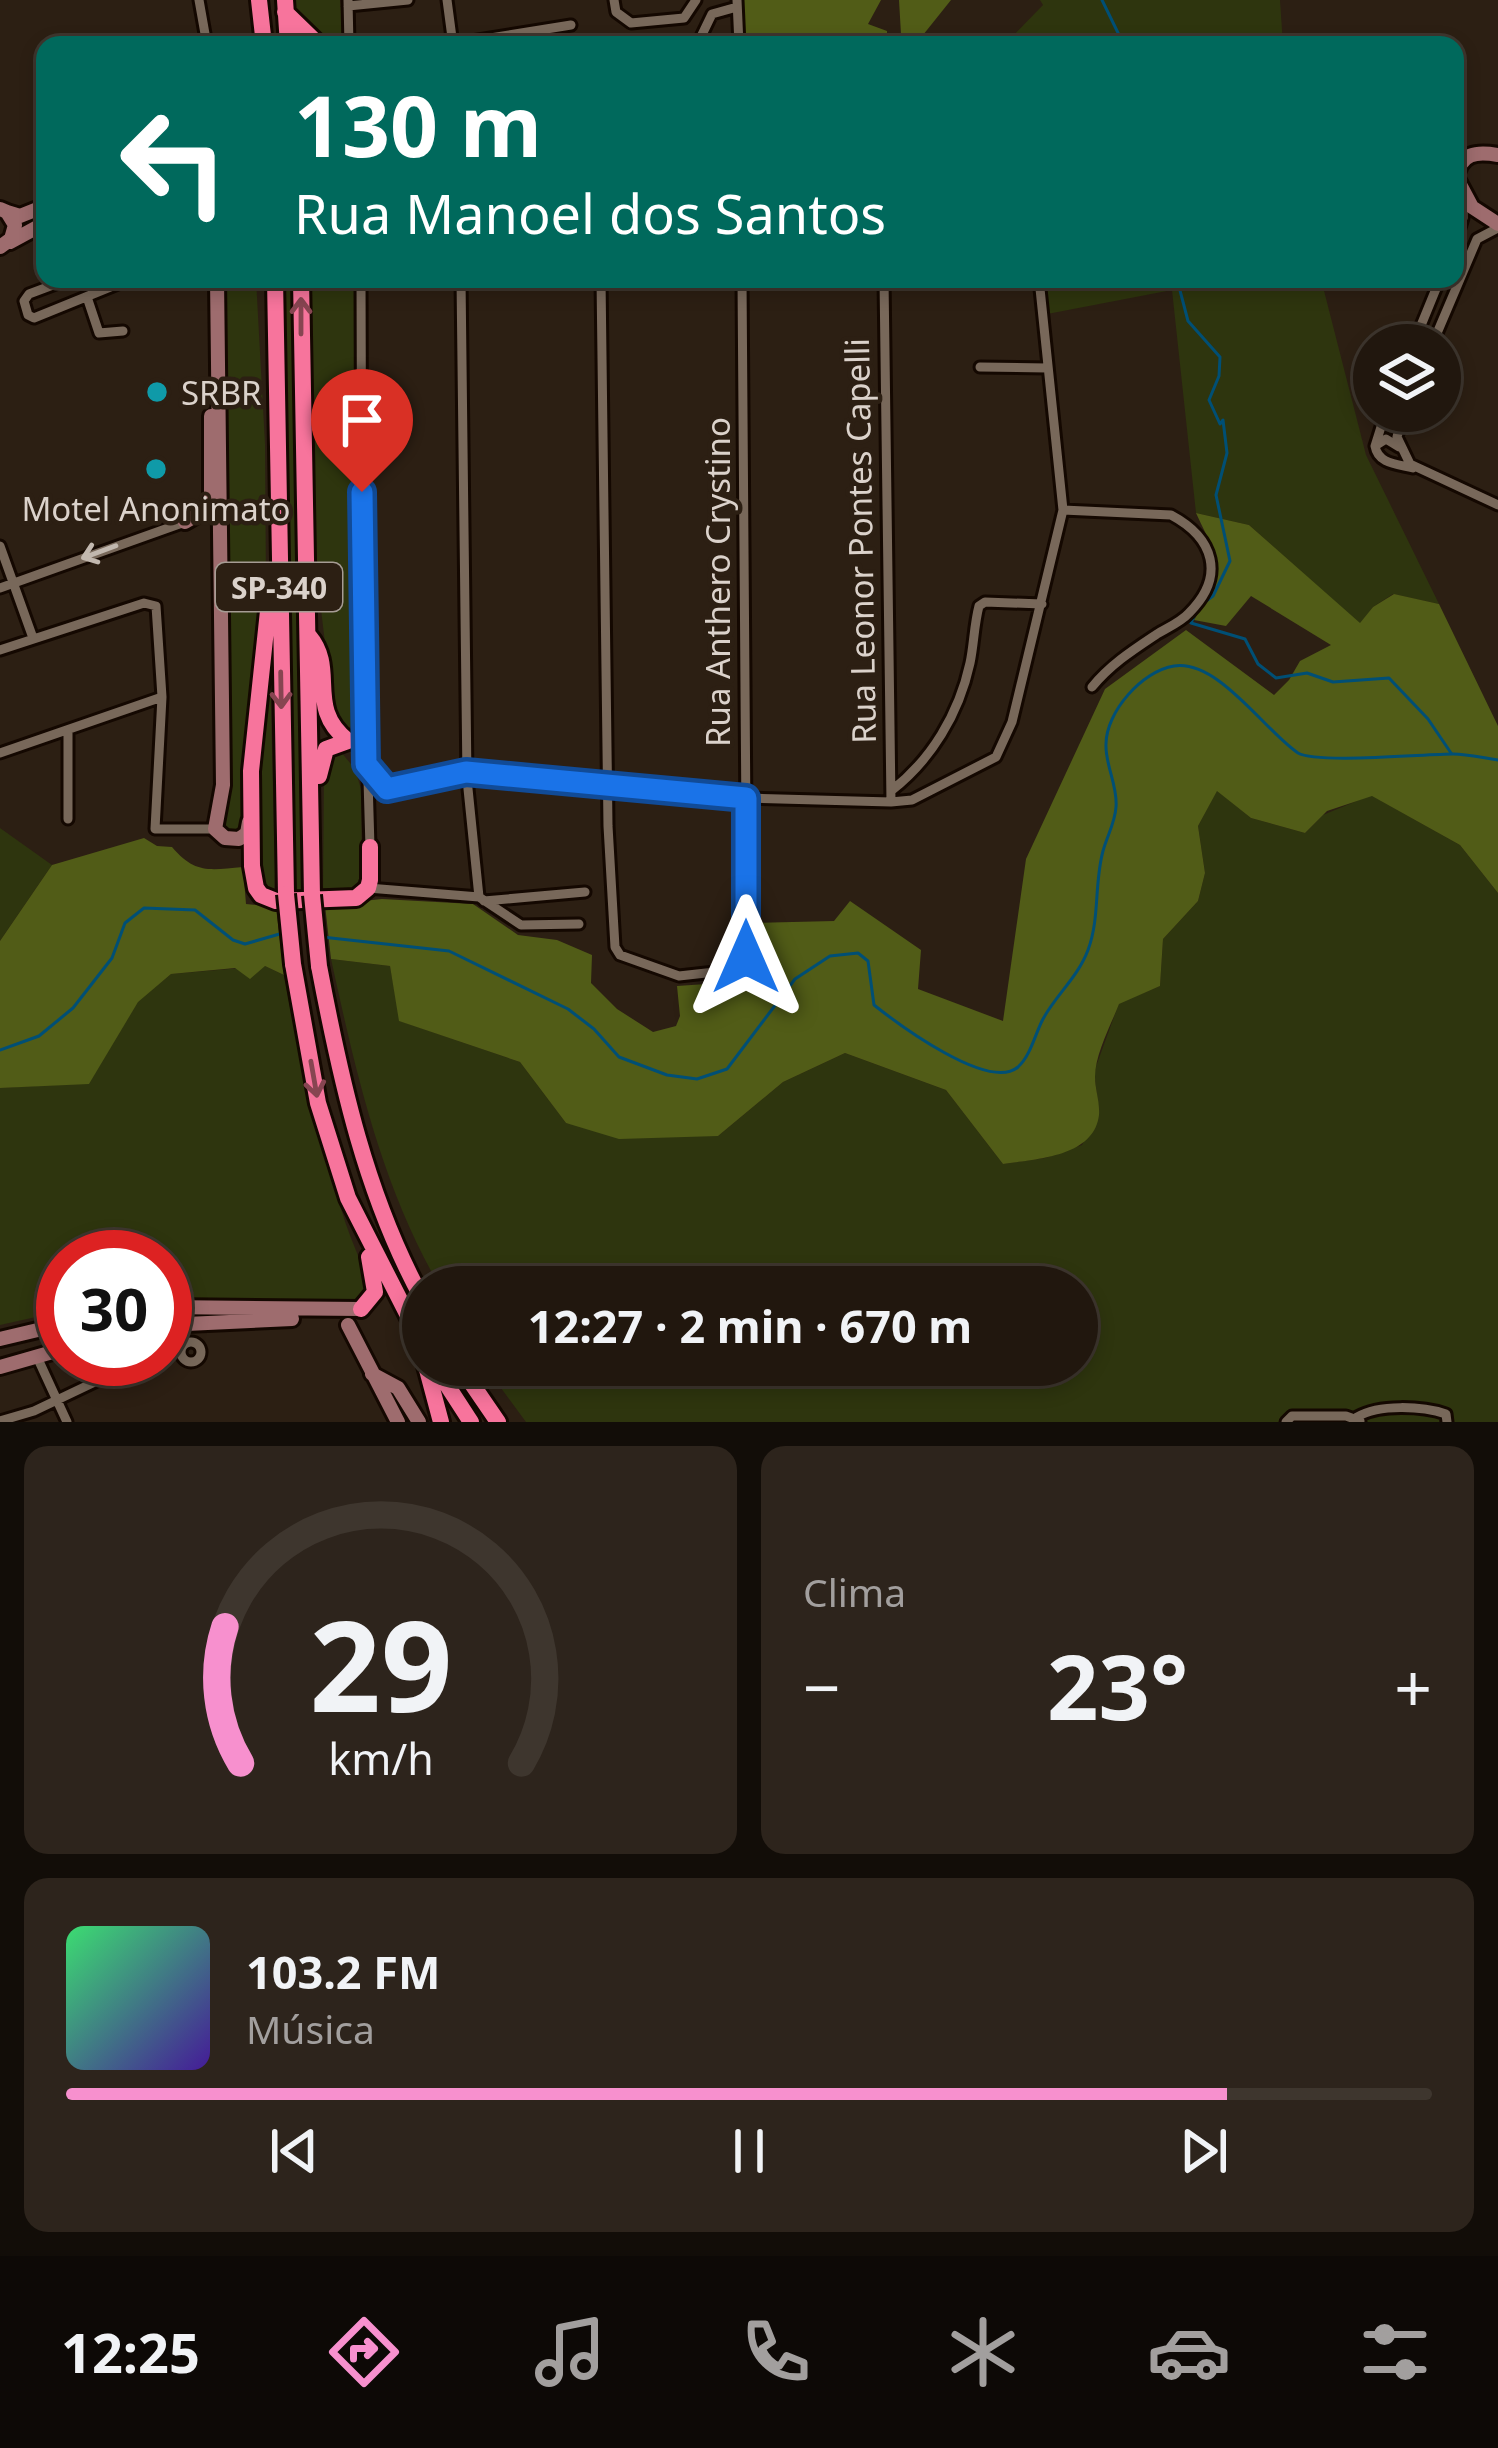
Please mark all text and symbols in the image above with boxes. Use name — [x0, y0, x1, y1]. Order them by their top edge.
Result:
text: 130 m — [294, 67, 542, 182]
icon: left — [96, 84, 252, 240]
text: Rua Manoel dos Santos — [294, 176, 886, 250]
one-way arrow — [290, 297, 313, 336]
map controls — [1353, 324, 1461, 432]
button: layers — [1353, 324, 1461, 432]
street label: Rua Leonor Pontes Capelli — [834, 338, 886, 744]
pin — [311, 369, 413, 492]
place label: SRBR — [181, 370, 262, 415]
marker: SRBR — [144, 379, 170, 405]
icon: arrive — [329, 387, 395, 453]
street label: Rua Anthero Crystino — [695, 417, 740, 747]
marker: Motel Anonimato — [143, 456, 169, 482]
place label: Motel Anonimato — [21, 486, 291, 531]
one-way arrow — [82, 543, 119, 564]
road number: SP-340 — [216, 563, 342, 611]
one-way arrow — [270, 670, 293, 709]
position arrow — [683, 894, 809, 1020]
one-way arrow — [304, 1059, 326, 1098]
speed limit sign: 30 — [36, 1230, 192, 1386]
text: 12:27 · 2 min · 670 m — [528, 1295, 972, 1356]
text: Clima — [803, 1565, 906, 1618]
text: 29 — [309, 1579, 452, 1749]
text: 23° — [1047, 1624, 1188, 1746]
text: − — [803, 1641, 841, 1731]
text: + — [1394, 1641, 1432, 1731]
text: km/h — [328, 1729, 433, 1788]
text: 103.2 FM — [246, 1941, 440, 2002]
text: Música — [246, 2002, 375, 2055]
icon: previous — [261, 2118, 327, 2184]
icon: pause — [716, 2118, 782, 2184]
icon: next — [1171, 2118, 1237, 2184]
icon: directions — [322, 2310, 406, 2394]
icon: music — [528, 2310, 612, 2394]
icon: phone — [734, 2310, 818, 2394]
icon: climate — [941, 2310, 1025, 2394]
icon: car — [1147, 2310, 1231, 2394]
icon: filters — [1353, 2310, 1437, 2394]
text: 12:25 — [61, 2315, 200, 2389]

